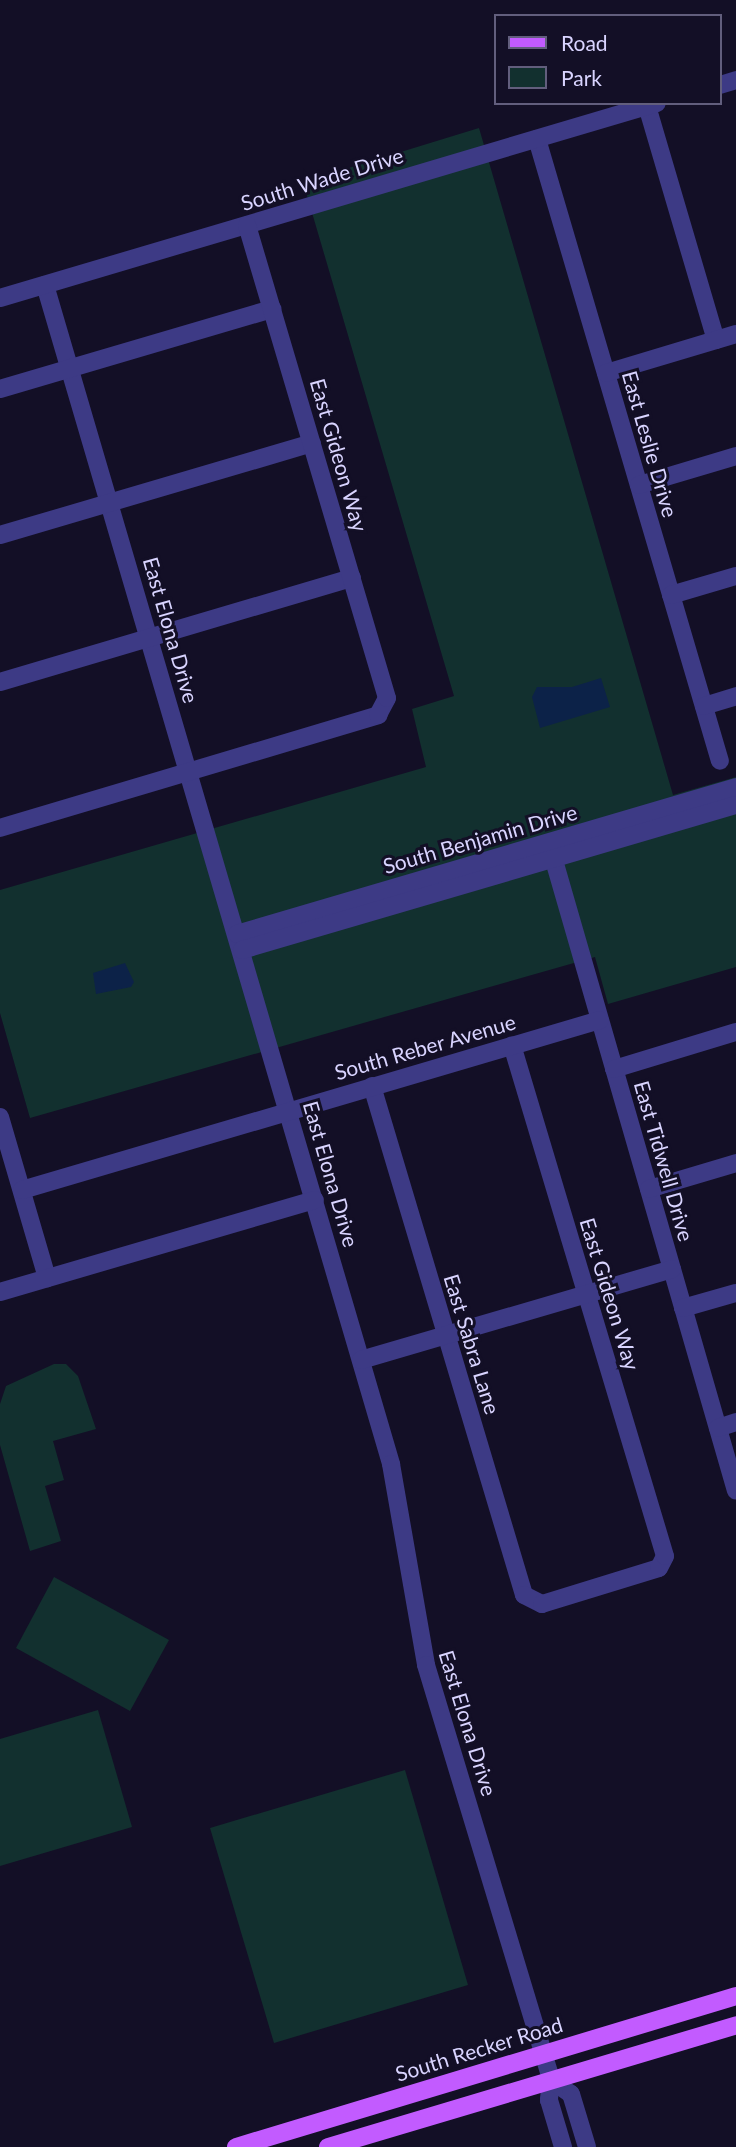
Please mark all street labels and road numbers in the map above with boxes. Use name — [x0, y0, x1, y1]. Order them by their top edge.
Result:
street label: South Wade Drive — [238, 142, 406, 216]
street label: East Leslie Drive — [617, 368, 683, 520]
street label: East Gideon Way — [305, 376, 373, 534]
street label: East Elona Drive — [138, 554, 204, 706]
street label: South Benjamin Drive — [380, 799, 580, 879]
street label: South Reber Avenue — [331, 1009, 519, 1085]
street label: East Tidwell Drive — [629, 1078, 699, 1244]
street label: East Elona Drive — [298, 1098, 364, 1250]
street label: East Gideon Way — [575, 1215, 645, 1373]
street label: East Sabra Lane — [439, 1271, 505, 1417]
street label: East Elona Drive — [434, 1647, 502, 1799]
street label: South Recker Road — [392, 2012, 566, 2086]

